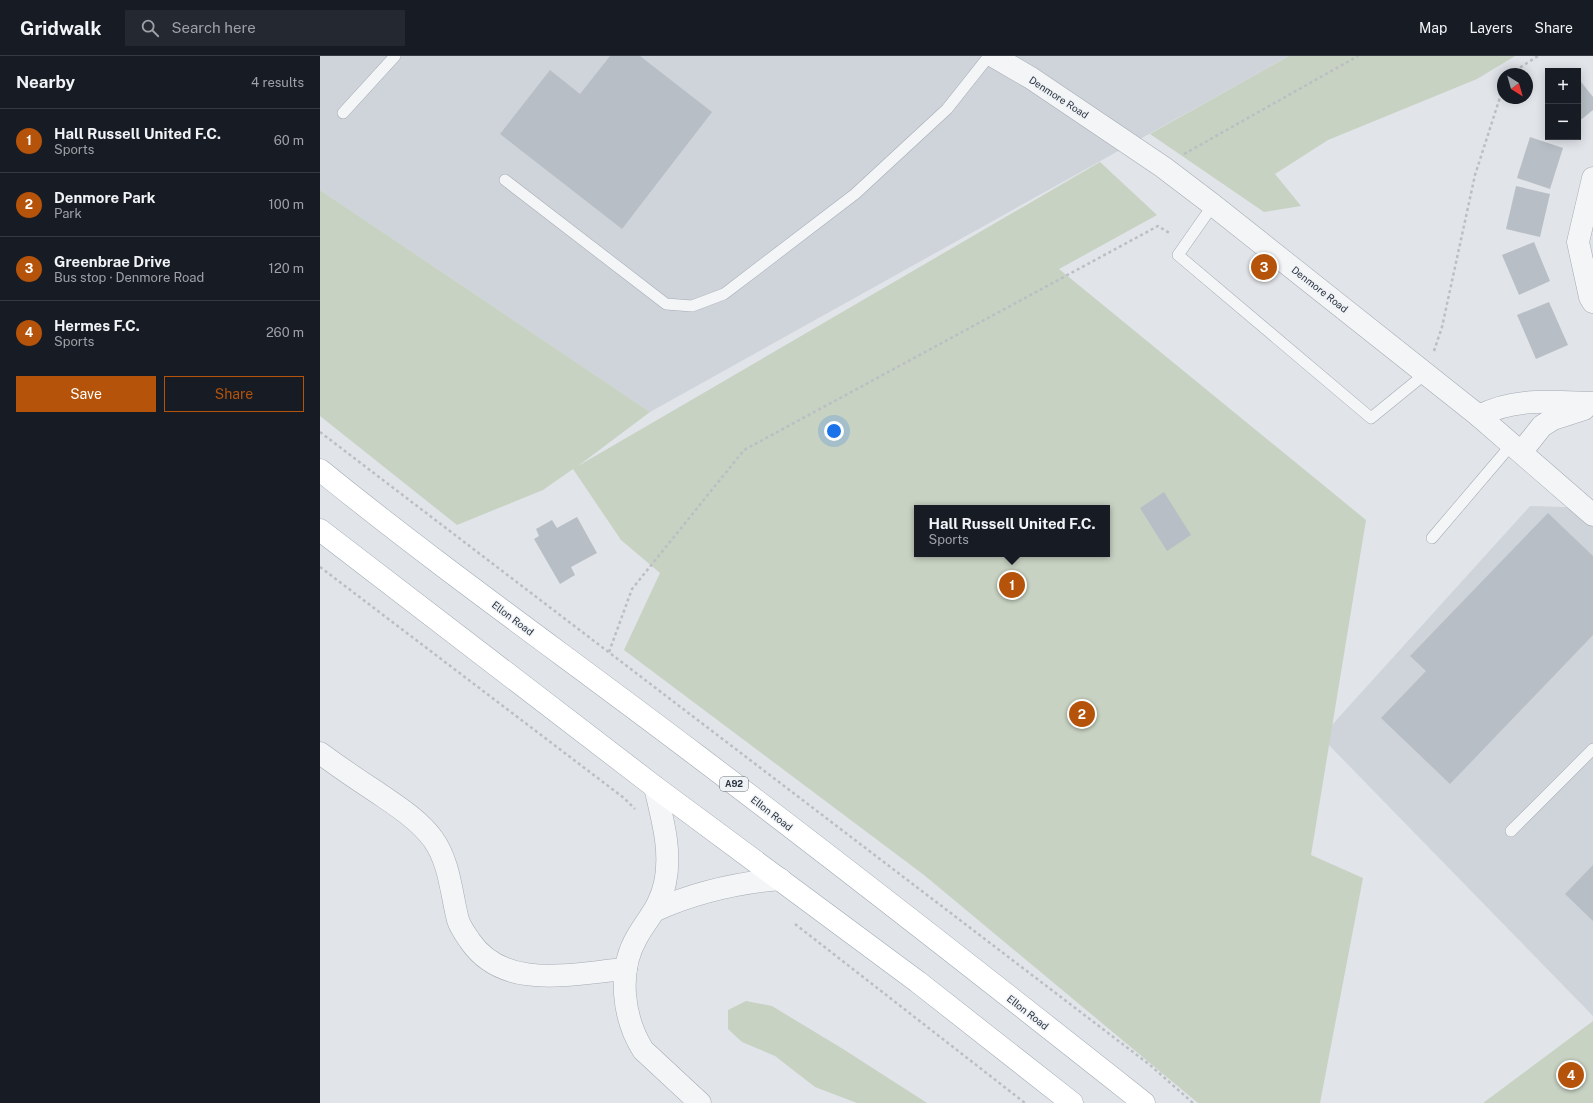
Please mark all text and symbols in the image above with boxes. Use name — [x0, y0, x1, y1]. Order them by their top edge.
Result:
search box — [125, 10, 405, 46]
text: Gridwalk — [20, 17, 101, 39]
icon: search — [139, 17, 161, 39]
text: Search here — [171, 19, 256, 36]
text: Map — [1419, 20, 1447, 36]
text: Layers — [1469, 20, 1513, 36]
text: Share — [1535, 20, 1573, 36]
north arrow — [1497, 68, 1533, 104]
map controls — [1545, 68, 1581, 140]
button: + — [1545, 68, 1581, 104]
text: Nearby — [16, 72, 75, 92]
street label: Denmore Road — [1027, 73, 1091, 121]
text: 4 results — [251, 75, 304, 90]
button: − — [1545, 104, 1581, 140]
text: Hall Russell United F.C. — [54, 125, 221, 142]
text: 1 — [26, 133, 32, 148]
text: 60 m — [274, 133, 304, 148]
text: Sports — [54, 142, 94, 157]
text: Denmore Park — [54, 189, 156, 206]
text: 2 — [25, 197, 33, 212]
text: 100 m — [268, 197, 304, 212]
text: Park — [54, 206, 82, 221]
pin: 3 — [1251, 252, 1277, 282]
text: Greenbrae Drive — [54, 253, 171, 270]
text: 3 — [25, 261, 33, 276]
text: 120 m — [269, 261, 304, 276]
street label: Denmore Road — [1289, 263, 1351, 315]
text: Bus stop · Denmore Road — [54, 270, 204, 285]
text: Hermes F.C. — [54, 317, 140, 334]
text: 4 — [25, 325, 33, 340]
text: 260 m — [266, 325, 304, 340]
text: Sports — [54, 334, 94, 349]
button: Save — [16, 376, 156, 412]
button: Share — [164, 376, 304, 412]
your location — [824, 421, 844, 441]
popup — [914, 505, 1110, 557]
text: Hall Russell United F.C. — [928, 515, 1096, 532]
text: Sports — [928, 532, 969, 547]
pin: 1 — [999, 570, 1025, 600]
street label: Ellon Road — [490, 598, 536, 638]
pin: 2 — [1069, 699, 1095, 729]
road number: A92 — [720, 777, 748, 791]
street label: Ellon Road — [749, 793, 795, 833]
street label: Ellon Road — [1005, 992, 1051, 1032]
pin: 4 — [1558, 1060, 1584, 1090]

